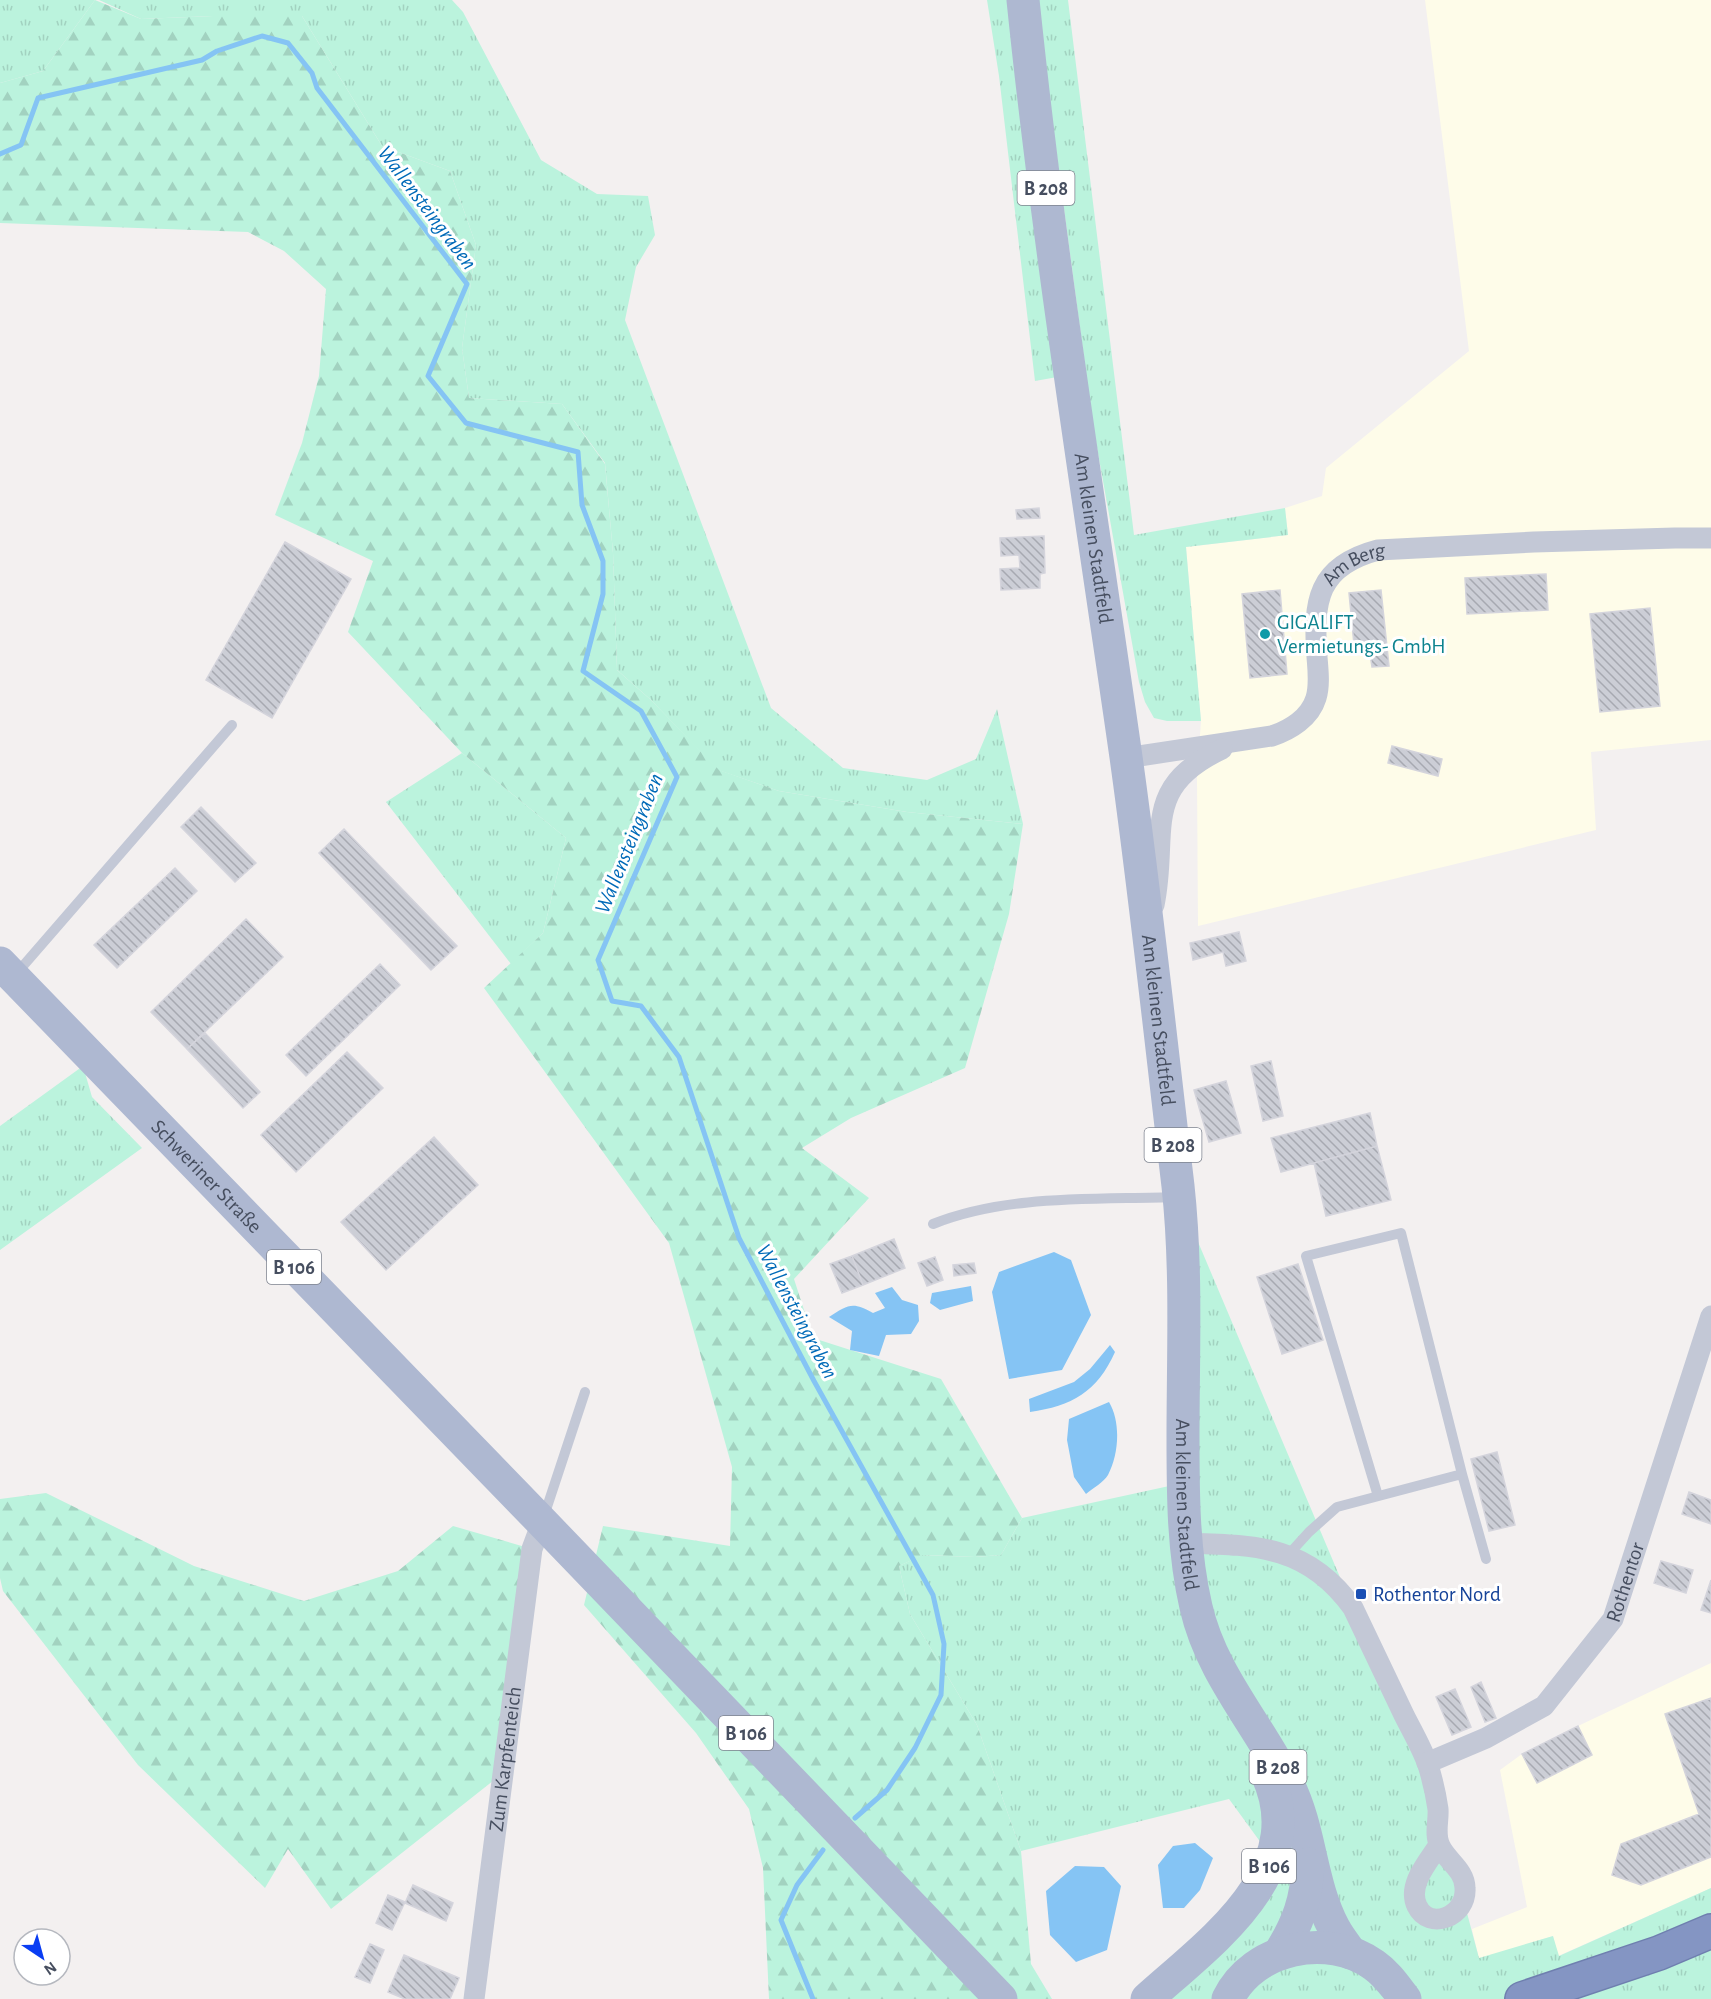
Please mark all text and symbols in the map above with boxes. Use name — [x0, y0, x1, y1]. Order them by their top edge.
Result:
water label: Wallensteingraben — [374, 142, 481, 274]
road number: B 208 — [1018, 171, 1074, 205]
street label: Am kleinen Stadtfeld — [1071, 452, 1116, 625]
street label: Am Berg — [1318, 540, 1386, 589]
place label: GIGALIFT Vermietungs- GmbH — [1277, 612, 1446, 657]
marker: GIGALIFT Vermietungs- GmbH — [1258, 627, 1272, 641]
water label: Wallensteingraben — [591, 770, 667, 916]
street label: Am kleinen Stadtfeld — [1138, 933, 1179, 1107]
street label: Schweriner Straße — [147, 1116, 266, 1237]
road number: B 208 — [1144, 1128, 1202, 1162]
water label: Wallensteingraben — [752, 1241, 842, 1382]
road number: B 106 — [267, 1250, 321, 1284]
street label: Am kleinen Stadtfeld — [1172, 1419, 1202, 1592]
street label: Rothentor — [1603, 1540, 1648, 1625]
place label: Rothentor Nord — [1373, 1584, 1501, 1605]
marker: Rothentor Nord — [1354, 1587, 1368, 1601]
street label: Zum Karpfenteich — [486, 1685, 525, 1833]
road number: B 106 — [719, 1716, 773, 1750]
road number: B 208 — [1250, 1750, 1306, 1784]
road number: B 106 — [1242, 1849, 1296, 1883]
north arrow — [12, 1927, 72, 1987]
text: N — [41, 1959, 59, 1978]

